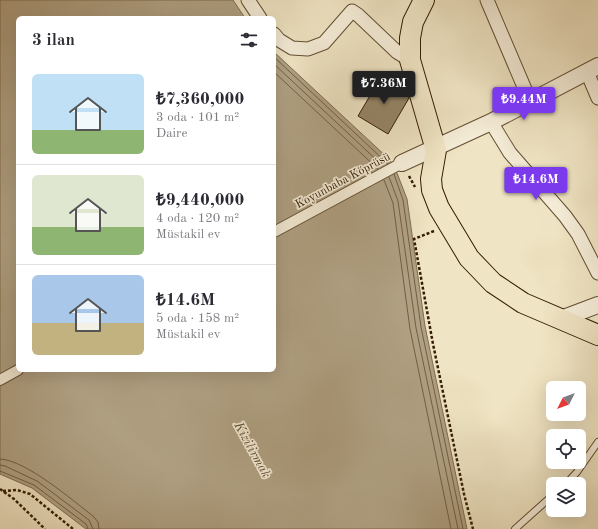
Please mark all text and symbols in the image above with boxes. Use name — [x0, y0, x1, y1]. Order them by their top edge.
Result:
icon: filters — [238, 29, 260, 51]
text: 3 ilan — [32, 32, 75, 49]
pin: ₺7.36M — [351, 71, 417, 105]
text: ₺7.36M — [361, 77, 407, 90]
pin: ₺9.44M — [491, 87, 557, 121]
icon: home — [64, 90, 112, 138]
text: ₺7,360,000 — [156, 91, 244, 108]
text: ₺9.44M — [501, 93, 547, 106]
text: 3 oda · 101 m² — [156, 111, 239, 124]
text: Daire — [156, 127, 187, 140]
street label: Koyunbaba Köprüsü — [293, 151, 393, 211]
pin: ₺14.6M — [503, 167, 569, 201]
text: ₺14.6M — [513, 173, 559, 186]
icon: home — [64, 191, 112, 239]
text: ₺9,440,000 — [156, 192, 244, 209]
text: 4 oda · 120 m² — [156, 212, 239, 225]
text: Müstakil ev — [156, 228, 221, 241]
icon: home — [64, 291, 112, 339]
text: ₺14.6M — [156, 292, 215, 309]
text: 5 oda · 158 m² — [156, 312, 239, 325]
text: Müstakil ev — [156, 328, 221, 341]
north arrow — [546, 381, 586, 421]
map controls — [546, 381, 586, 517]
water label: Kizilirmak — [231, 419, 273, 480]
button: locate — [546, 429, 586, 469]
button: layers — [546, 477, 586, 517]

